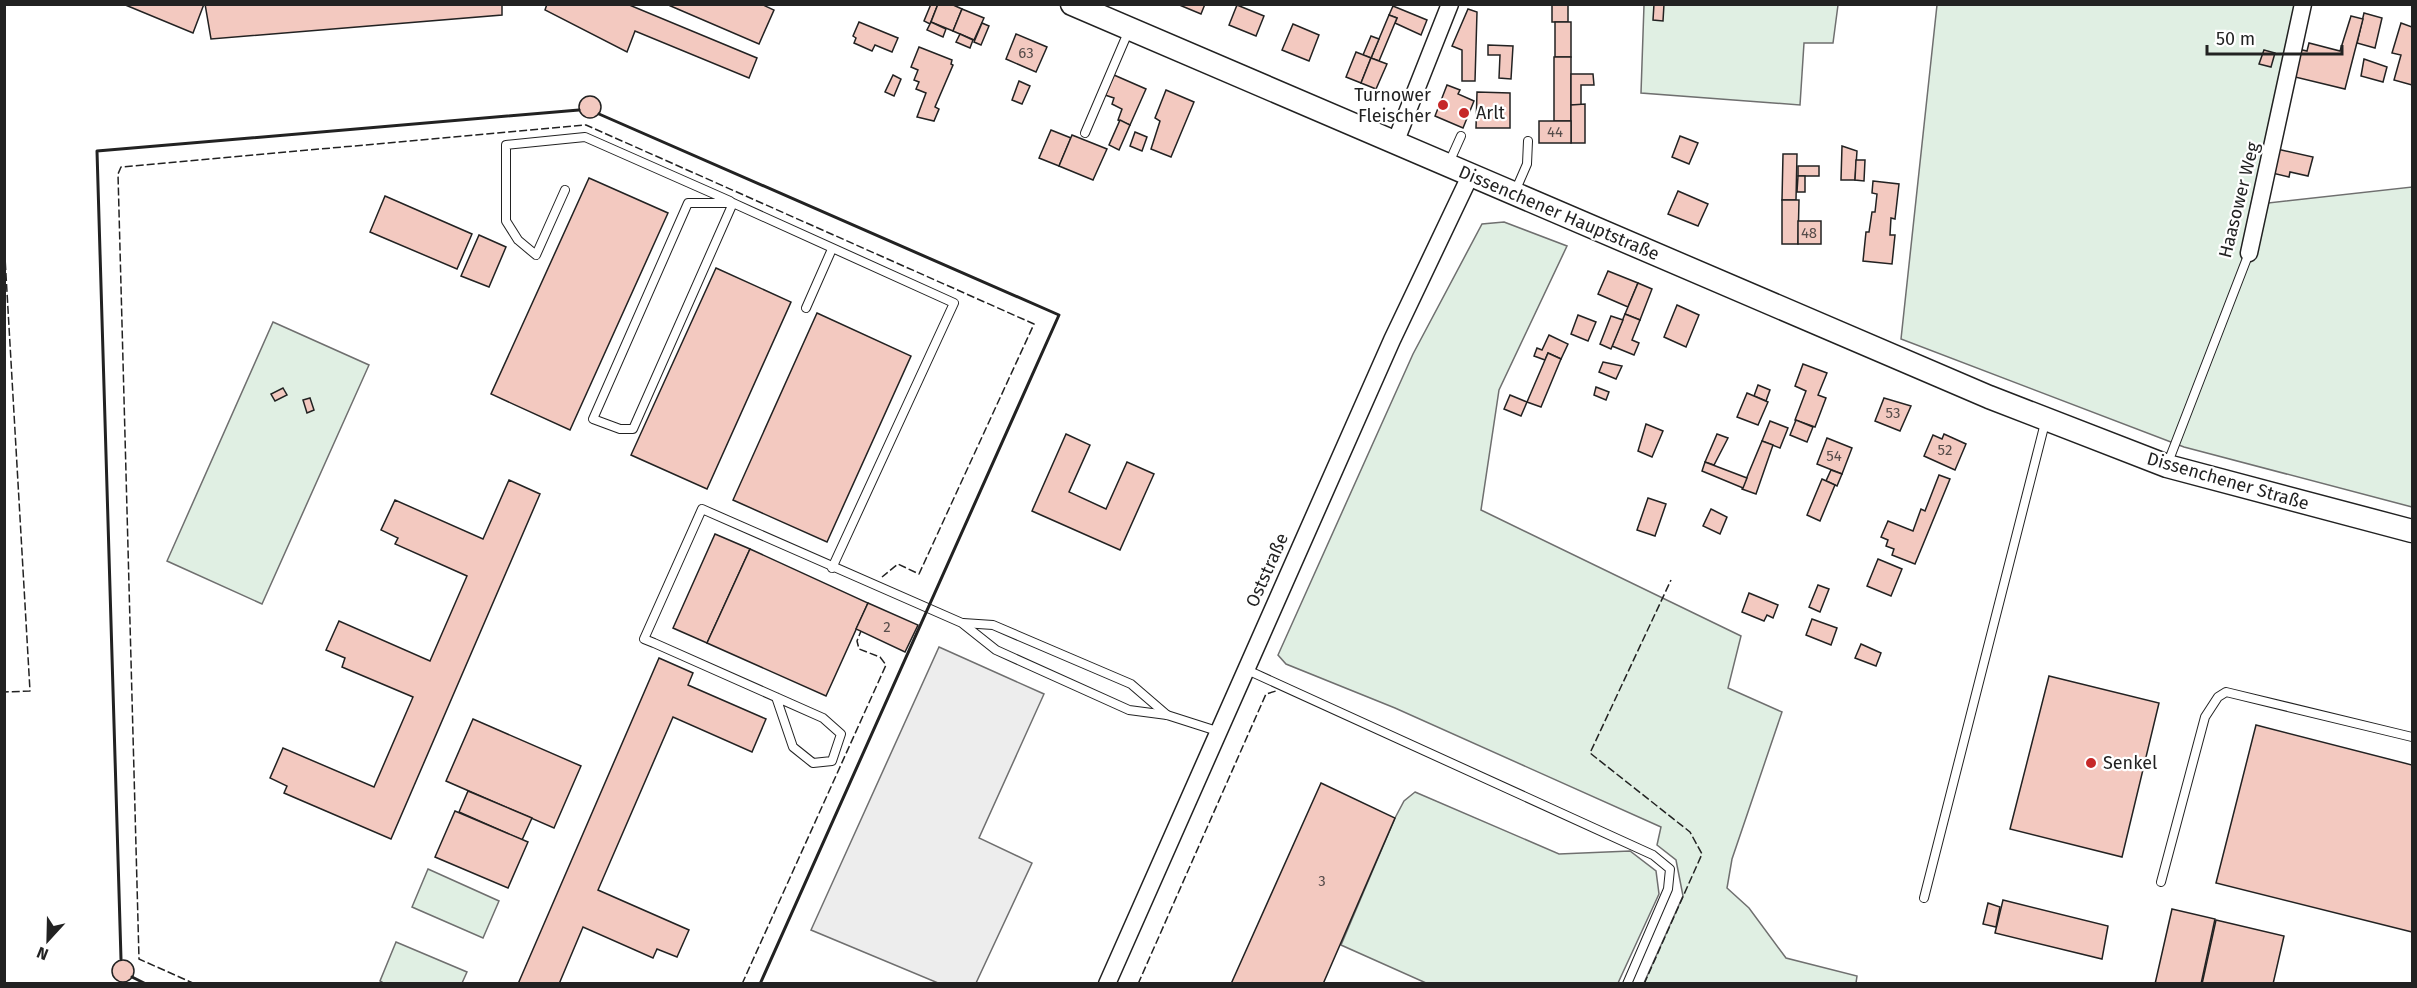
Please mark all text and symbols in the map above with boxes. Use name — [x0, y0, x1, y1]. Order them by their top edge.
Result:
scale bar — [2207, 18, 2342, 56]
text: 50 m — [2216, 28, 2255, 50]
house number: 63 — [1018, 44, 1034, 62]
place label: Turnower Fleischer — [1354, 84, 1431, 127]
marker: Turnower Fleischer — [1436, 98, 1450, 112]
place label: Arlt — [1476, 102, 1506, 124]
marker: Arlt — [1457, 106, 1471, 120]
house number: 44 — [1547, 123, 1563, 141]
street label: Haasower Weg — [2214, 139, 2264, 260]
street label: Dissenchener Hauptstraße — [1455, 161, 1663, 265]
house number: 48 — [1801, 224, 1817, 242]
house number: 53 — [1886, 404, 1900, 422]
house number: 52 — [1938, 441, 1952, 459]
house number: 54 — [1826, 447, 1842, 465]
street label: Dissenchener Straße — [2144, 447, 2312, 515]
street label: Oststraße — [1241, 530, 1293, 610]
house number: 2 — [883, 618, 891, 636]
place label: Senkel — [2103, 752, 2157, 774]
marker: Senkel — [2084, 756, 2098, 770]
house number: 3 — [1318, 872, 1326, 890]
north arrow — [18, 910, 78, 970]
text: N — [34, 943, 51, 964]

